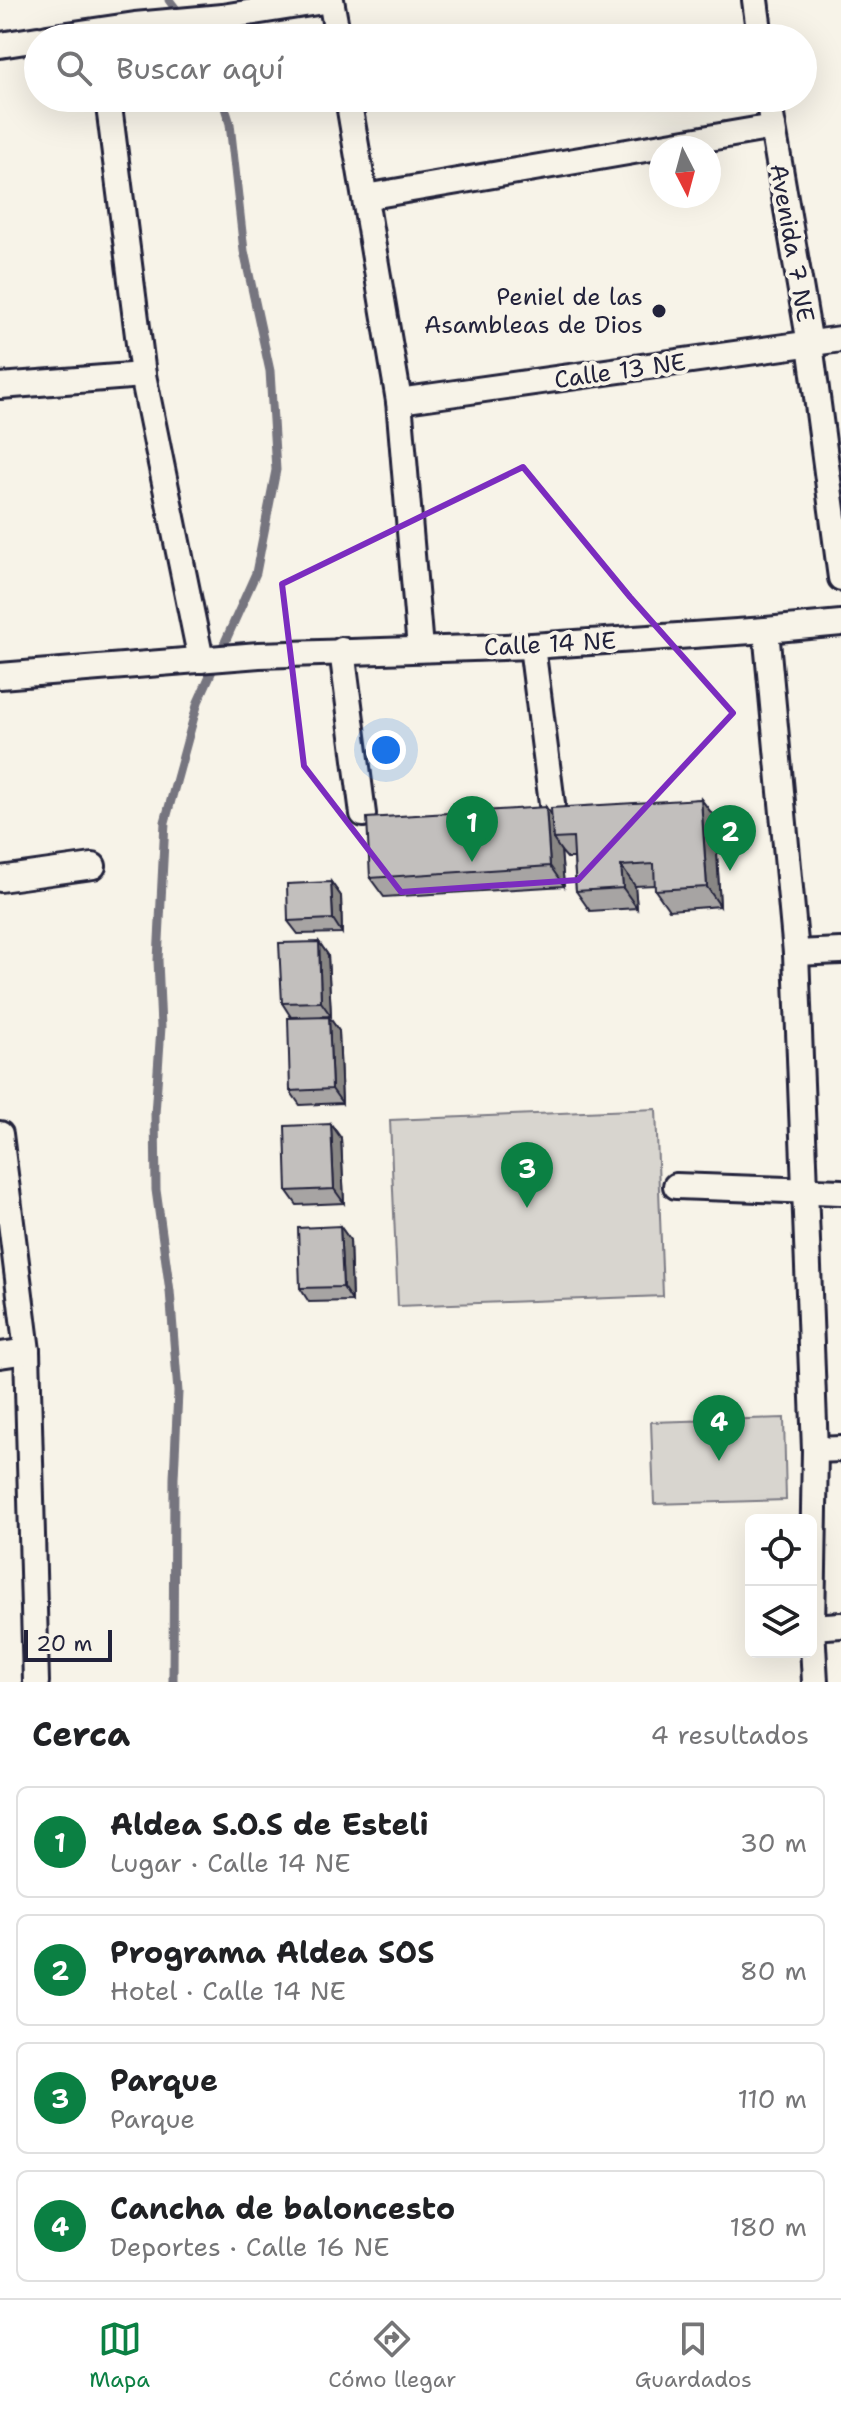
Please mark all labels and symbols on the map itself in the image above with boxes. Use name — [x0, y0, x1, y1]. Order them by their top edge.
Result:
north arrow — [649, 136, 721, 208]
street label: Avenida 7 NE — [762, 161, 822, 325]
place label: Peniel de las Asambleas de Dios — [424, 281, 643, 341]
marker: Peniel de las Asambleas de Dios — [650, 302, 668, 320]
street label: Calle 13 NE — [552, 346, 688, 396]
street label: Calle 14 NE — [483, 625, 617, 663]
your location — [366, 730, 406, 770]
pin: 1 — [446, 796, 498, 862]
pin: 2 — [704, 805, 756, 871]
pin: 3 — [501, 1142, 553, 1208]
pin: 4 — [693, 1395, 745, 1461]
scale bar — [24, 1626, 112, 1662]

